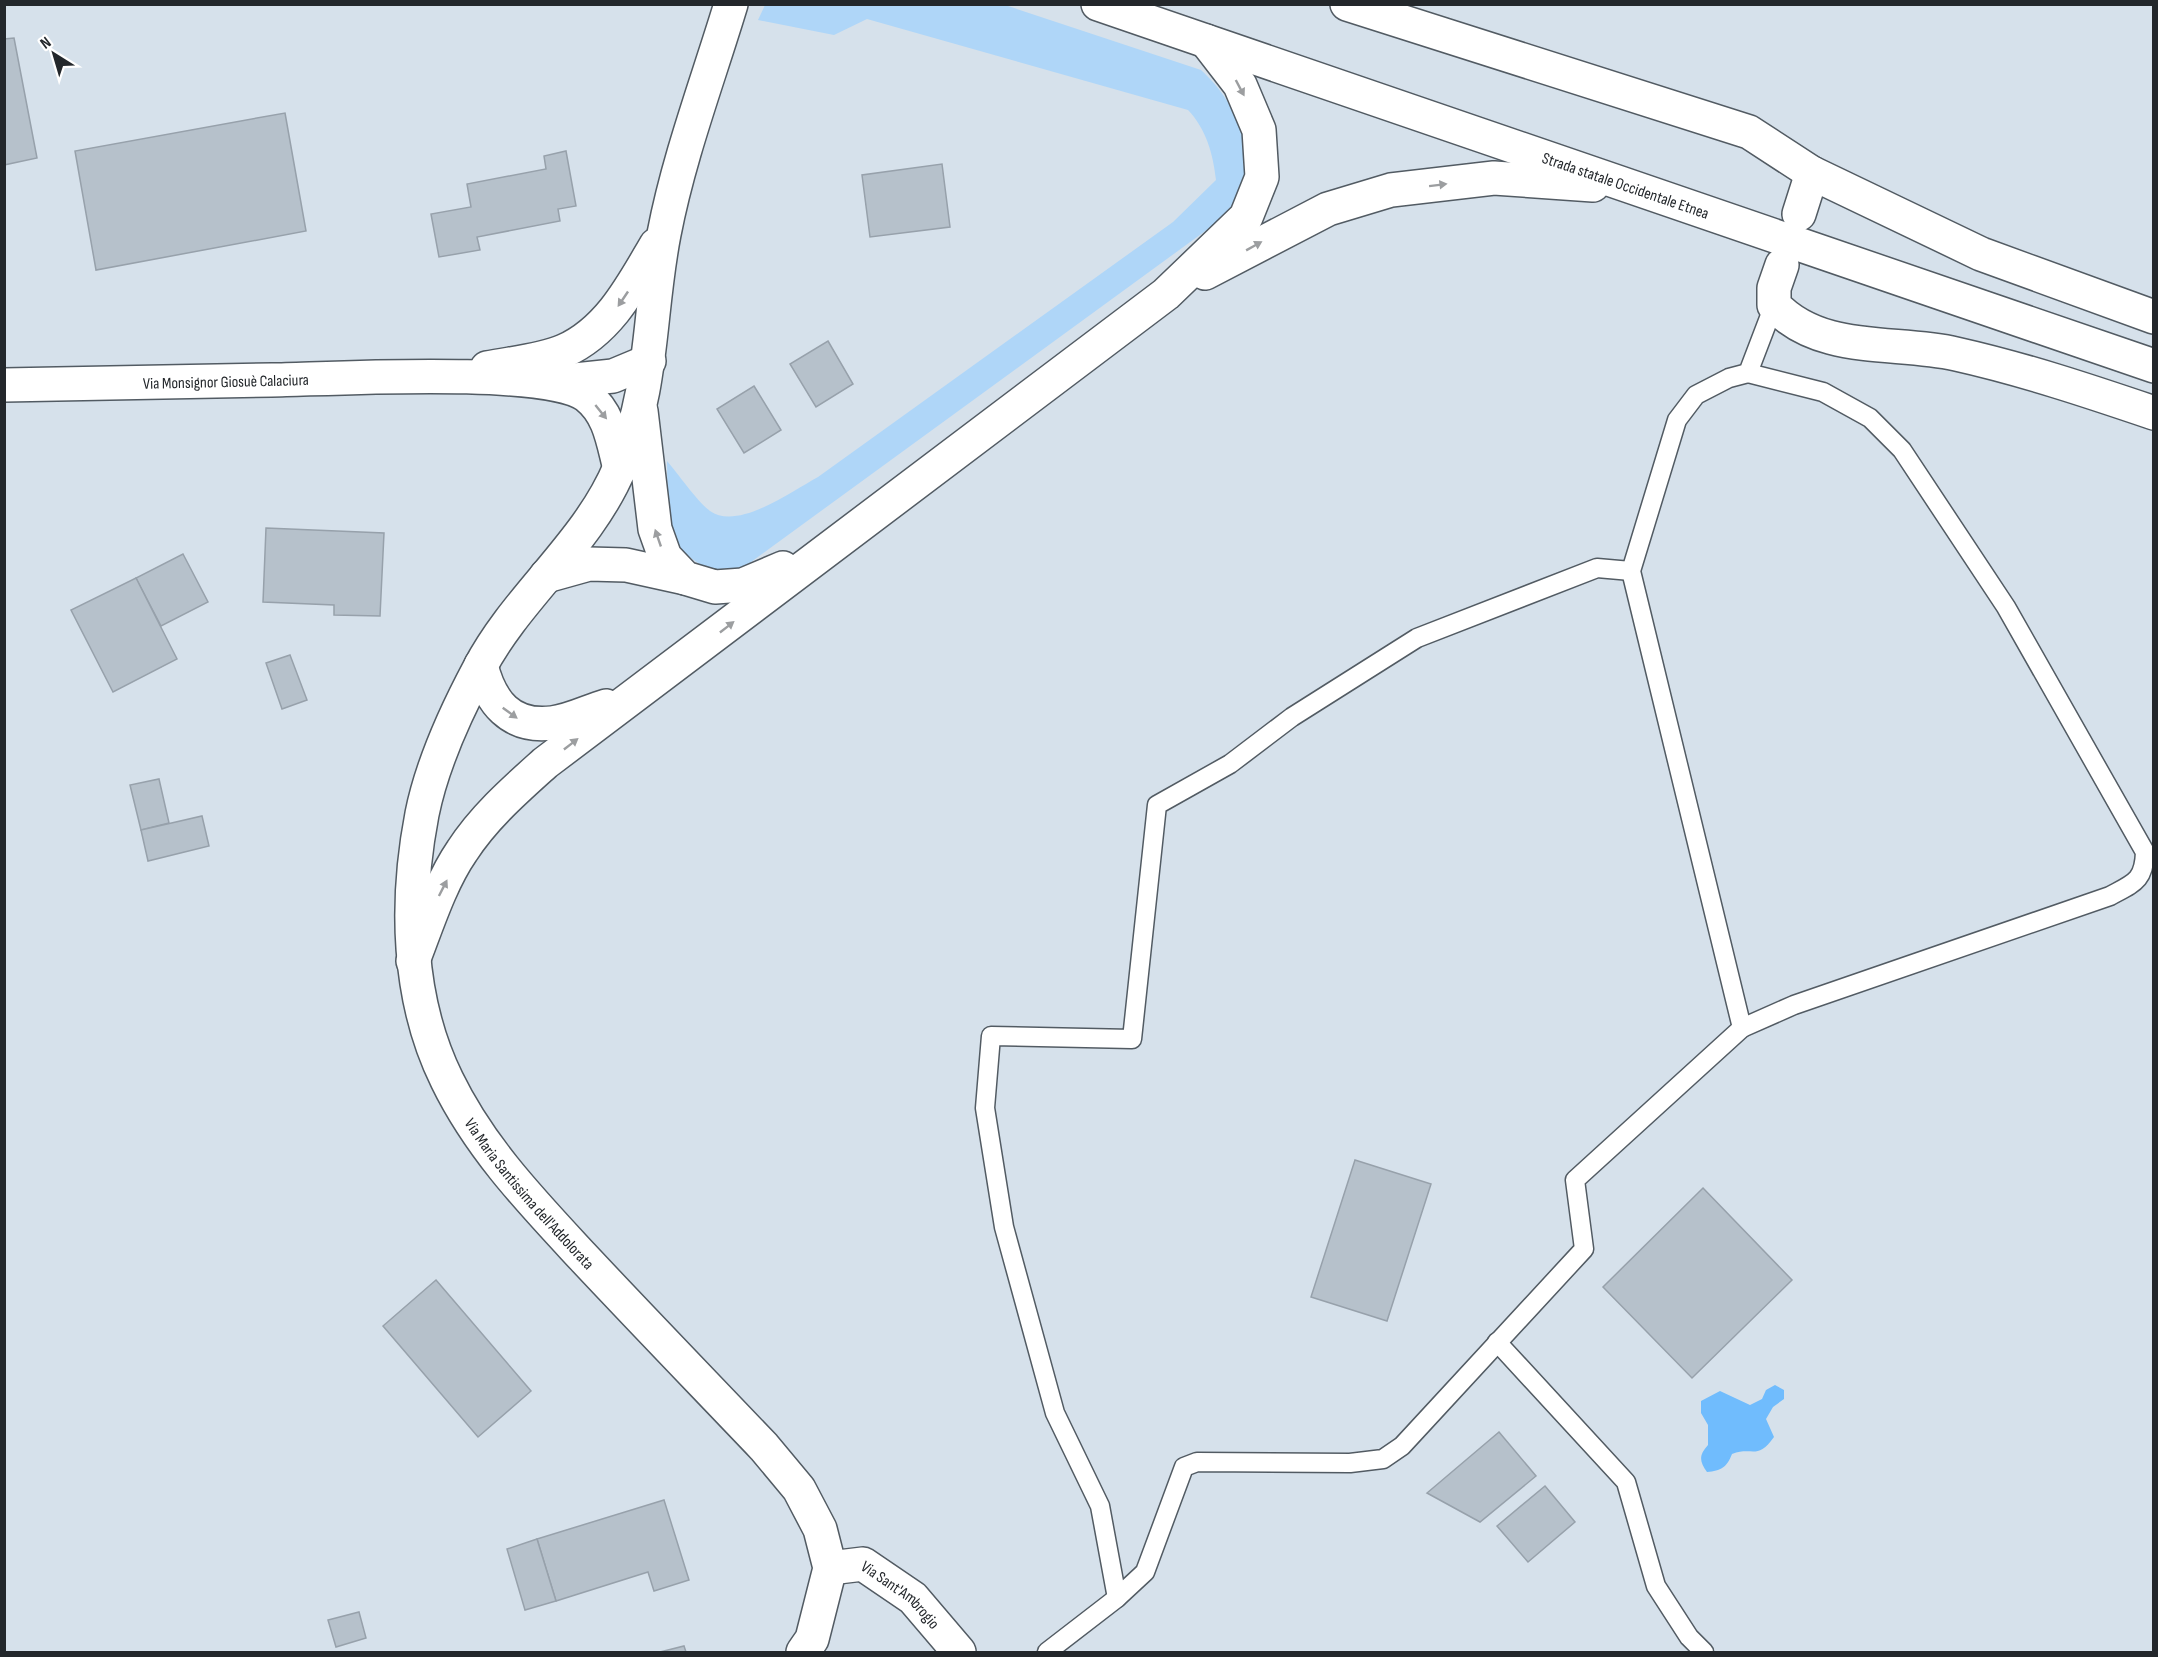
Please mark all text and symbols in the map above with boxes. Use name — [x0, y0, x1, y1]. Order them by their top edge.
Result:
north arrow — [24, 24, 84, 84]
text: N — [37, 33, 55, 53]
one-way arrow — [1235, 80, 1245, 97]
street label: Strada statale Occidentale Etnea — [1539, 149, 1711, 224]
one-way arrow — [1428, 180, 1447, 189]
one-way arrow — [1246, 241, 1263, 251]
one-way arrow — [617, 290, 629, 306]
street label: Via Monsignor Giosuè Calaciura — [143, 371, 309, 394]
one-way arrow — [594, 404, 607, 420]
one-way arrow — [653, 528, 662, 546]
one-way arrow — [719, 620, 735, 633]
one-way arrow — [501, 707, 517, 719]
one-way arrow — [563, 738, 578, 750]
one-way arrow — [438, 879, 448, 896]
street label: Via Maria Santissima dell'Addolorata — [460, 1115, 598, 1274]
street label: Via Sant'Ambrogio — [857, 1557, 943, 1633]

